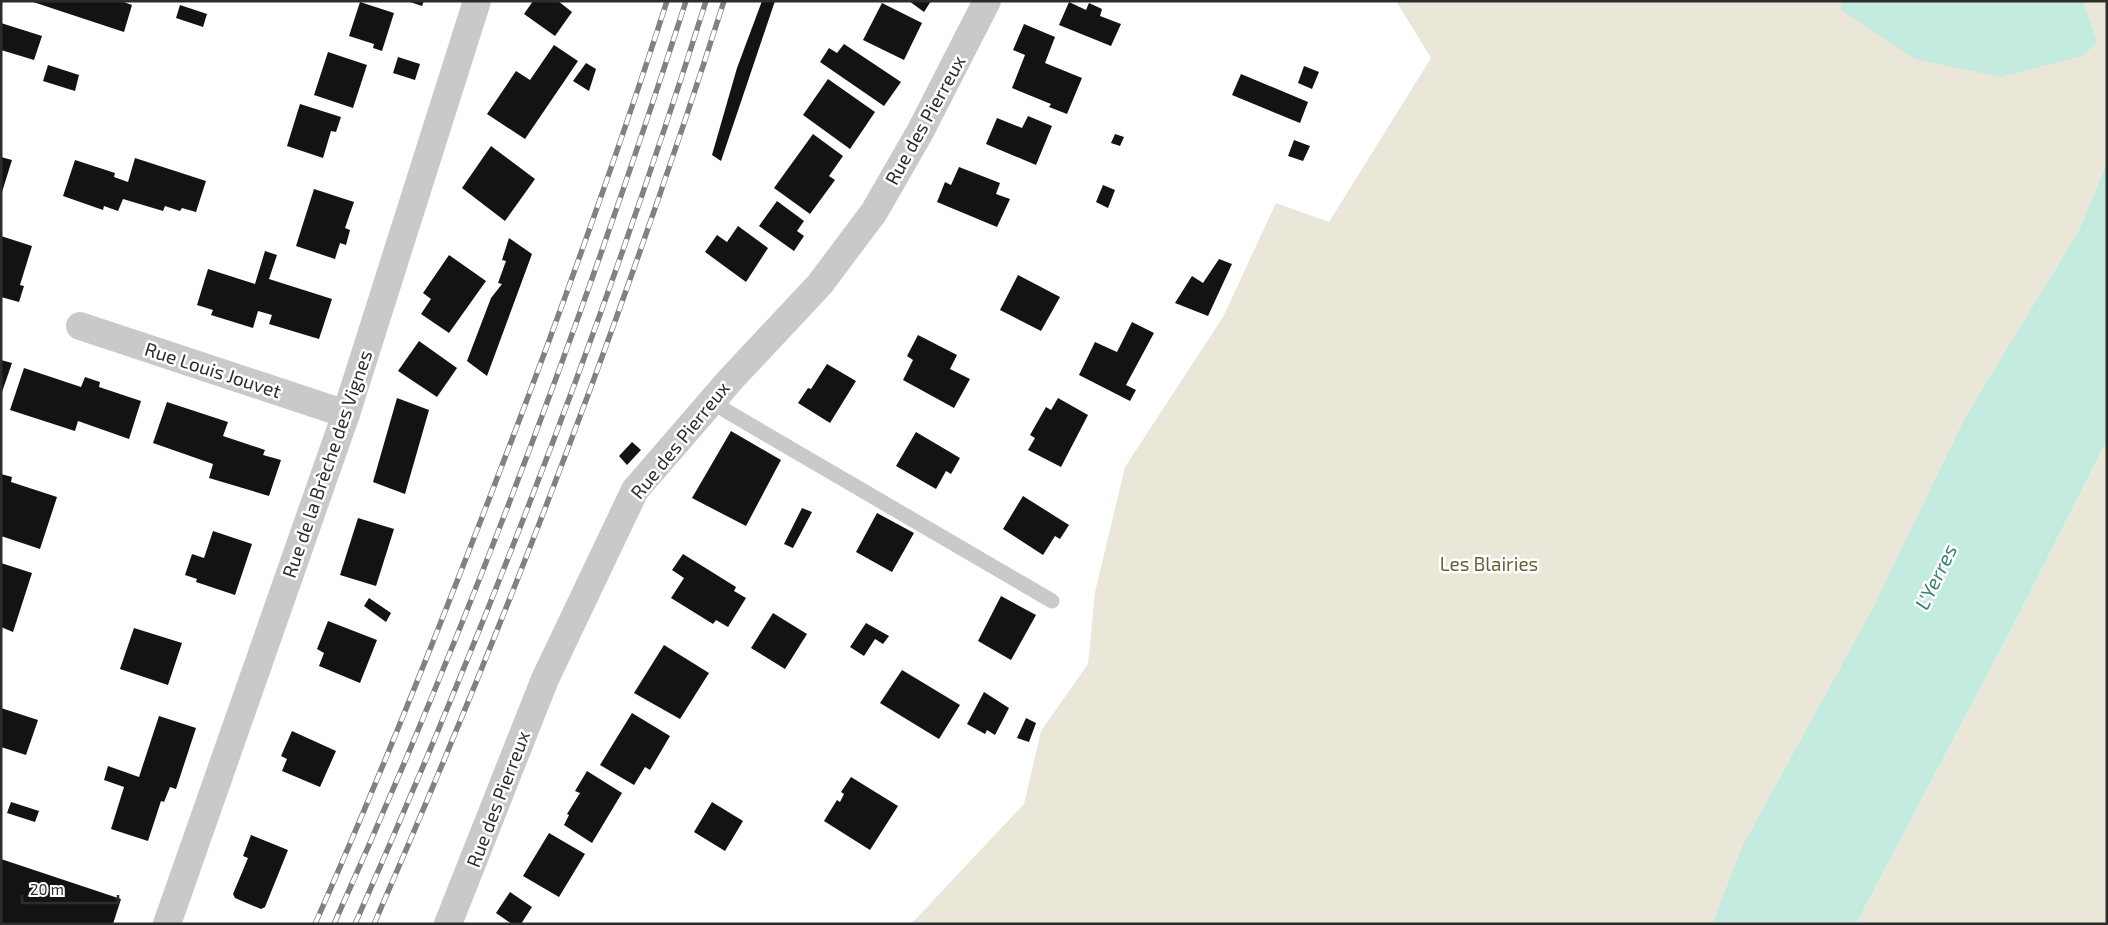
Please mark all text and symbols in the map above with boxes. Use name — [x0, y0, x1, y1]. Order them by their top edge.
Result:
street label: Rue des Pierreux — [880, 51, 970, 188]
street label: Rue Louis Jouvet — [142, 337, 284, 402]
street label: Rue de la Brèche des Vignes — [277, 347, 376, 581]
street label: Rue des Pierreux — [625, 376, 734, 503]
water label: L'Yerres — [1909, 540, 1961, 613]
park label: Les Blairies — [1440, 552, 1538, 575]
street label: Rue des Pierreux — [461, 727, 534, 870]
scale bar — [22, 872, 119, 904]
text: 20 m — [30, 880, 64, 898]

